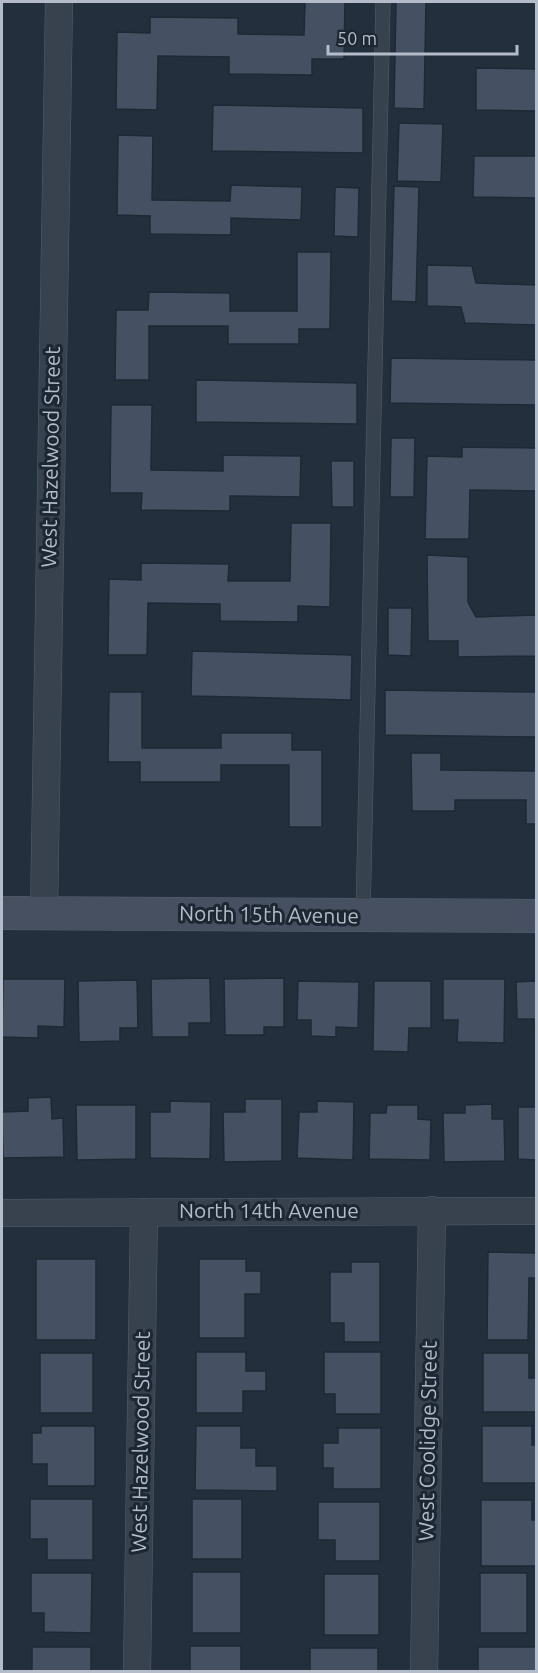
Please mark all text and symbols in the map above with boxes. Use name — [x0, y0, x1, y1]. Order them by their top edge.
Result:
scale bar — [328, 18, 517, 56]
text: 50 m — [337, 28, 377, 48]
street label: West Hazelwood Street — [36, 346, 64, 568]
street label: North 15th Avenue — [179, 900, 359, 928]
street label: North 14th Avenue — [179, 1198, 359, 1222]
street label: West Hazelwood Street — [126, 1331, 154, 1553]
street label: West Coolidge Street — [413, 1341, 441, 1541]

